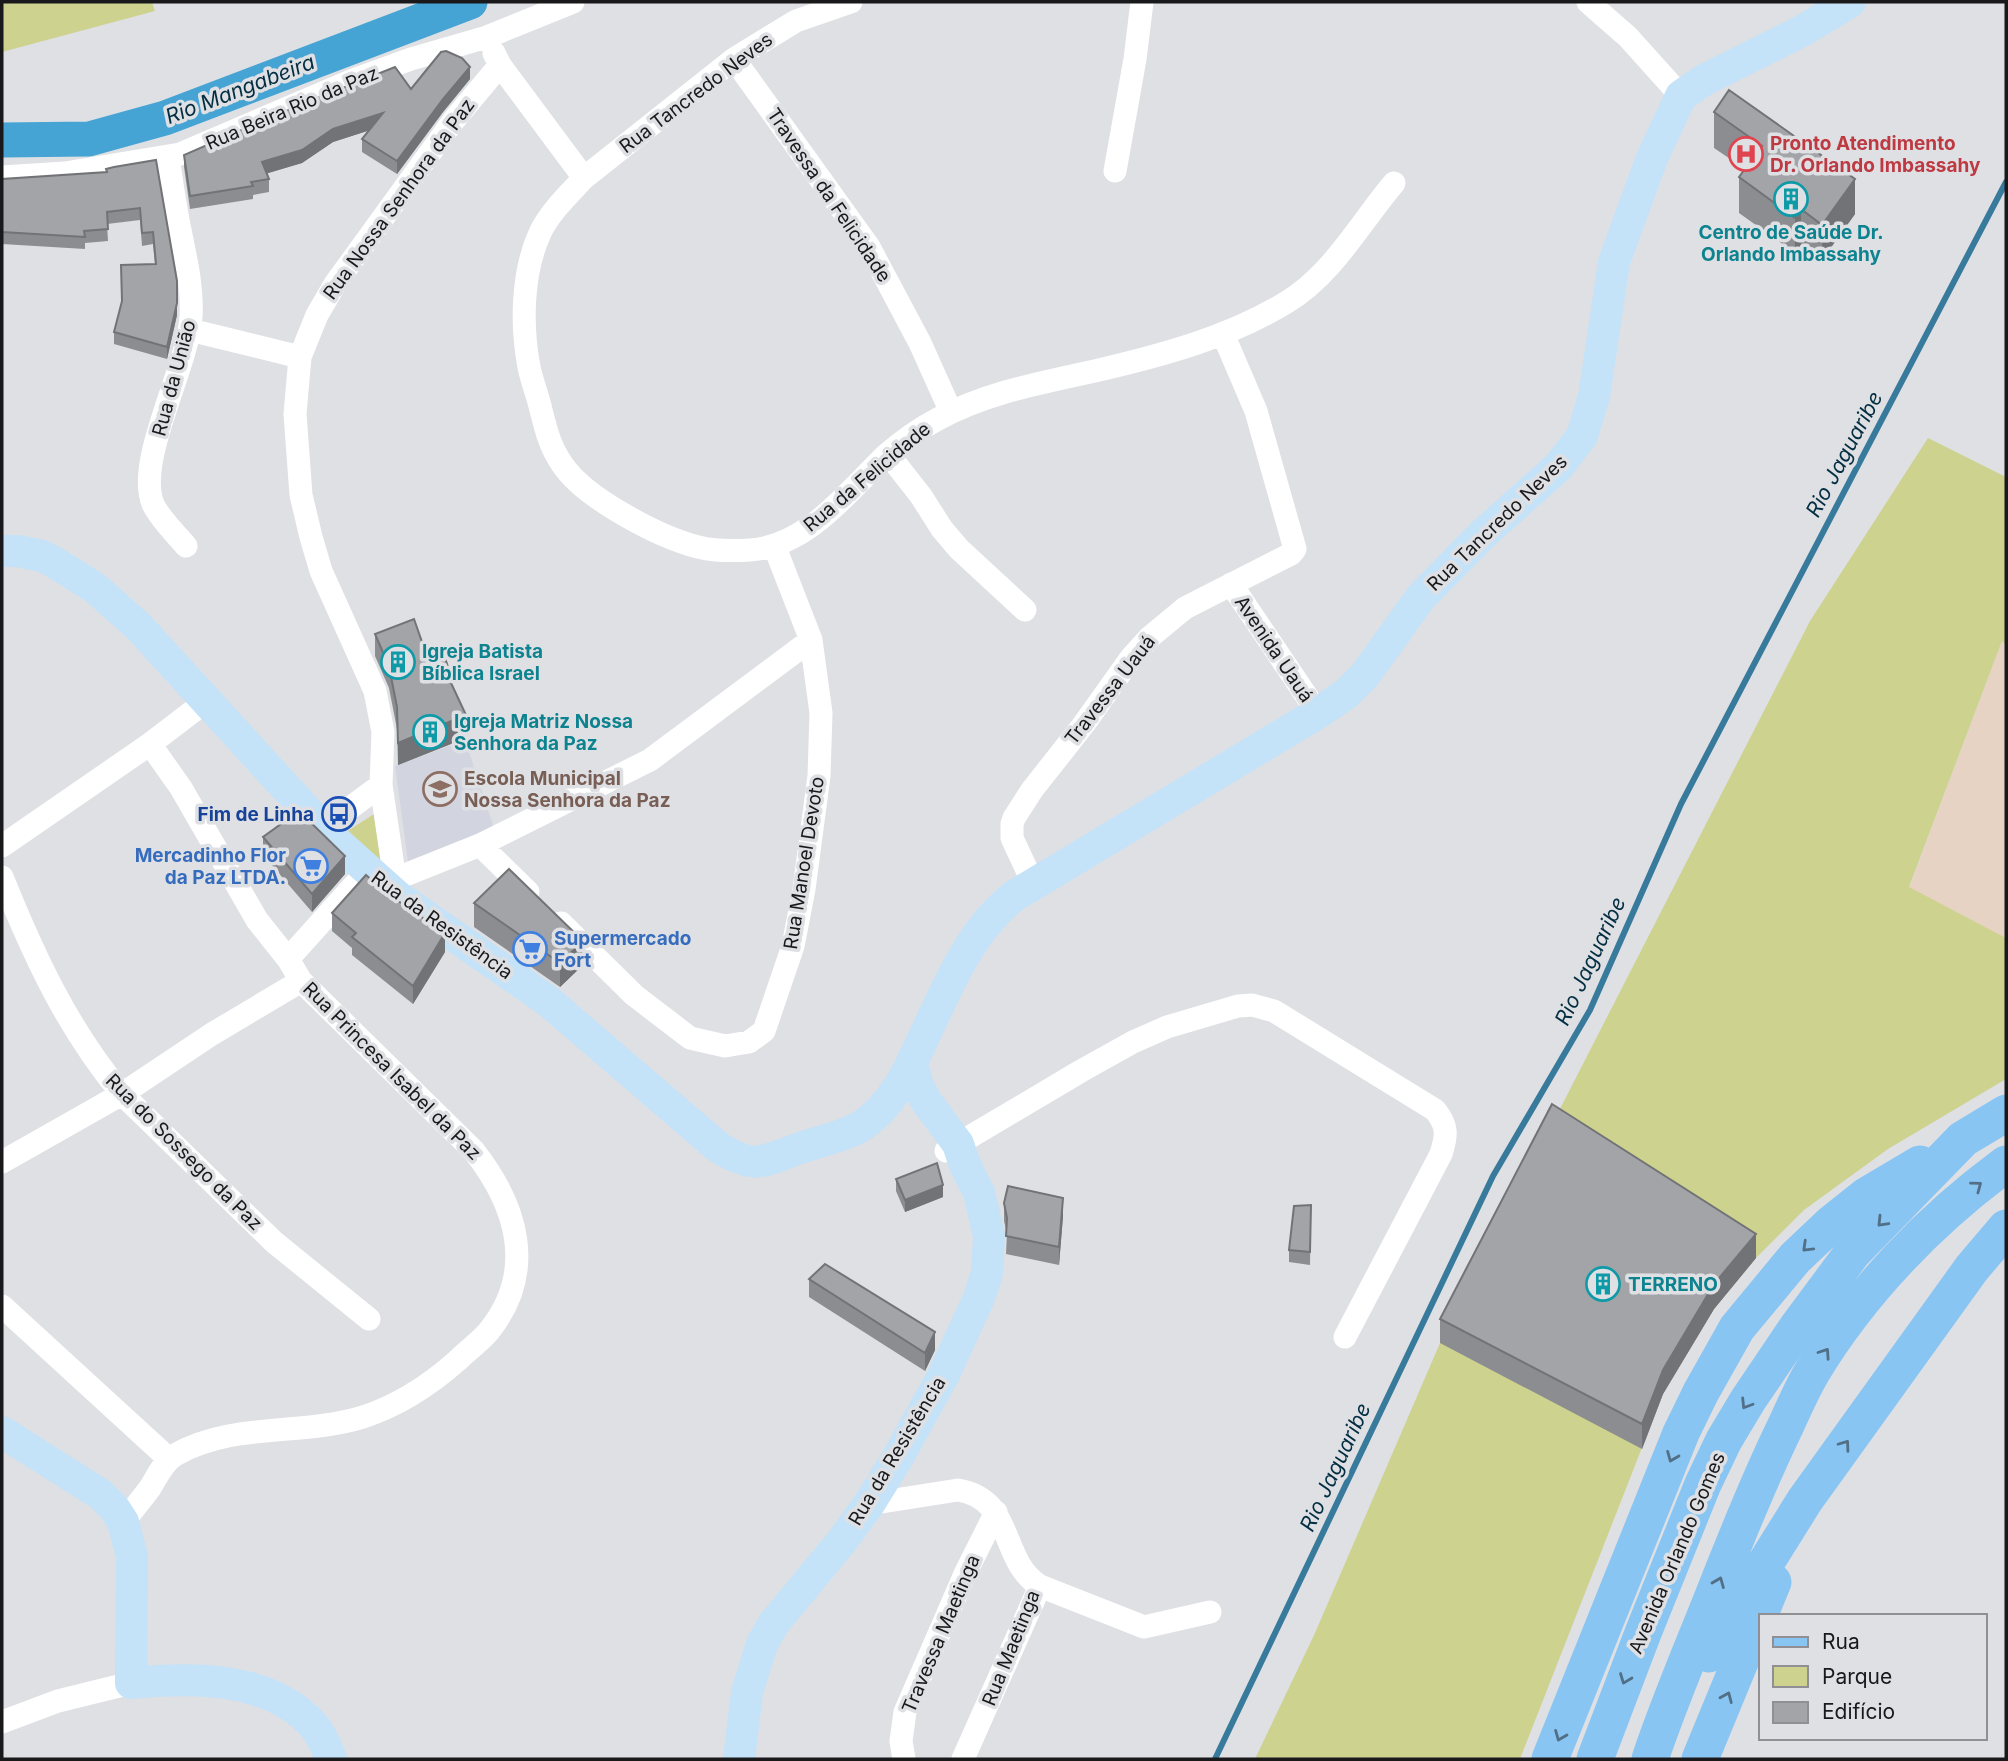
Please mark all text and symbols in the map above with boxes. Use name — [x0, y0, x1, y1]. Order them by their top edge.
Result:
street label: Rua Tancredo Neves — [615, 28, 777, 158]
water label: Rio Mangabeira — [162, 49, 318, 129]
street label: Rua Beira Rio da Paz — [202, 61, 382, 155]
street label: Rua Nossa Senhora da Paz — [318, 94, 480, 304]
street label: Travessa da Felicidade — [762, 104, 896, 286]
place label: Pronto Atendimento Dr. Orlando Imbassahy — [1770, 132, 1981, 177]
hospital icon: Pronto Atendimento Dr. Orlando Imbassahy — [1727, 135, 1765, 173]
building icon: Centro de Saúde Dr. Orlando Imbassahy — [1772, 180, 1810, 218]
place label: Centro de Saúde Dr. Orlando Imbassahy — [1698, 221, 1884, 266]
street label: Rua da União — [147, 317, 201, 439]
water label: Rio Jaguaribe — [1800, 387, 1888, 521]
street label: Rua da Felicidade — [799, 417, 935, 537]
street label: Rua Tancredo Neves — [1422, 450, 1572, 596]
street label: Avenida Uauá — [1230, 591, 1318, 707]
street label: Travessa Uauá — [1060, 631, 1160, 749]
place label: Igreja Batista Bíblica Israel — [422, 640, 543, 685]
building icon: Igreja Batista Bíblica Israel — [379, 643, 417, 681]
place label: Igreja Matriz Nossa Senhora da Paz — [454, 710, 633, 755]
building icon: Igreja Matriz Nossa Senhora da Paz — [411, 713, 449, 751]
place label: Escola Municipal Nossa Senhora da Paz — [464, 767, 671, 812]
school or university icon: Escola Municipal Nossa Senhora da Paz — [421, 770, 459, 808]
street label: Rua Manoel Devoto — [779, 775, 829, 951]
bus stop icon: Fim de Linha — [320, 795, 358, 833]
place label: Fim de Linha — [197, 803, 314, 826]
place label: Mercadinho Flor da Paz LTDA. — [135, 844, 286, 889]
supermarket icon: Mercadinho Flor da Paz LTDA. — [292, 847, 330, 885]
street label: Rua da Resistência — [367, 866, 517, 984]
water label: Rio Jaguaribe — [1549, 893, 1631, 1029]
place label: Supermercado Fort — [554, 927, 691, 972]
supermarket icon: Supermercado Fort — [511, 930, 549, 968]
street label: Rua Princesa Isabel da Paz — [298, 977, 486, 1165]
street label: Rua do Sossego da Paz — [101, 1069, 267, 1235]
one-way arrow — [1969, 1181, 1982, 1194]
one-way arrow — [1878, 1214, 1891, 1227]
one-way arrow — [1802, 1238, 1815, 1251]
building icon: TERRENO — [1584, 1265, 1622, 1303]
place label: TERRENO — [1628, 1273, 1718, 1296]
one-way arrow — [1816, 1348, 1829, 1361]
street label: Rua da Resistência — [844, 1373, 950, 1529]
one-way arrow — [1742, 1396, 1755, 1409]
water label: Rio Jaguaribe — [1294, 1399, 1376, 1535]
one-way arrow — [1836, 1440, 1849, 1453]
street label: Avenida Orlando Gomes — [1624, 1449, 1730, 1657]
one-way arrow — [1666, 1450, 1680, 1462]
street label: Travessa Maetinga — [897, 1552, 985, 1716]
one-way arrow — [1711, 1576, 1725, 1588]
street label: Rua Maetinga — [977, 1587, 1045, 1709]
legend — [1759, 1614, 1987, 1740]
text: Rua — [1822, 1629, 1860, 1654]
text: Parque — [1822, 1664, 1892, 1689]
one-way arrow — [1620, 1672, 1634, 1684]
one-way arrow — [1719, 1691, 1733, 1704]
text: Edifício — [1822, 1699, 1895, 1724]
one-way arrow — [1554, 1729, 1568, 1741]

